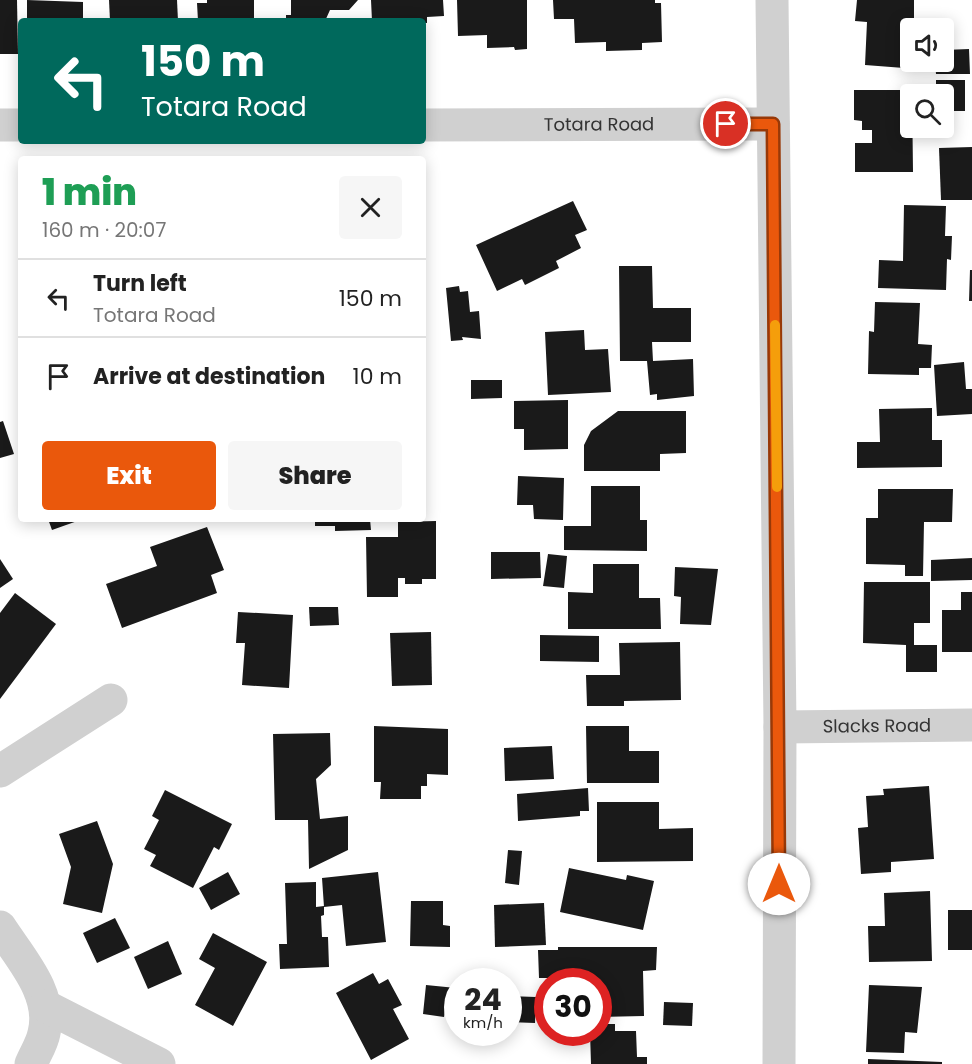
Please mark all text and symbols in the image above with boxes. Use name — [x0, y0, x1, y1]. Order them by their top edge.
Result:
map controls — [900, 18, 954, 138]
button: sound — [900, 18, 954, 72]
text: 150 m — [141, 32, 265, 91]
icon: left — [42, 42, 120, 120]
button: search — [900, 84, 954, 138]
text: Totara Road — [141, 88, 307, 125]
pin — [700, 98, 751, 149]
icon: arrive — [709, 107, 742, 140]
street label: Totara Road — [544, 111, 654, 137]
text: 1 min — [42, 167, 137, 218]
button: close — [339, 176, 402, 239]
text: 160 m · 20:07 — [42, 216, 166, 244]
text: Turn left — [93, 268, 187, 299]
icon: left — [42, 282, 75, 315]
text: 150 m — [339, 283, 402, 314]
text: Totara Road — [93, 301, 216, 329]
icon: arrive — [42, 360, 75, 393]
text: Arrive at destination — [93, 361, 325, 392]
text: 10 m — [353, 361, 402, 392]
button: Exit — [42, 441, 216, 510]
button: Share — [228, 441, 402, 510]
street label: Slacks Road — [823, 712, 931, 739]
position arrow — [747, 852, 811, 916]
speed limit sign: 30 — [534, 968, 612, 1046]
text: 24 — [464, 978, 502, 1021]
text: km/h — [463, 1012, 503, 1033]

